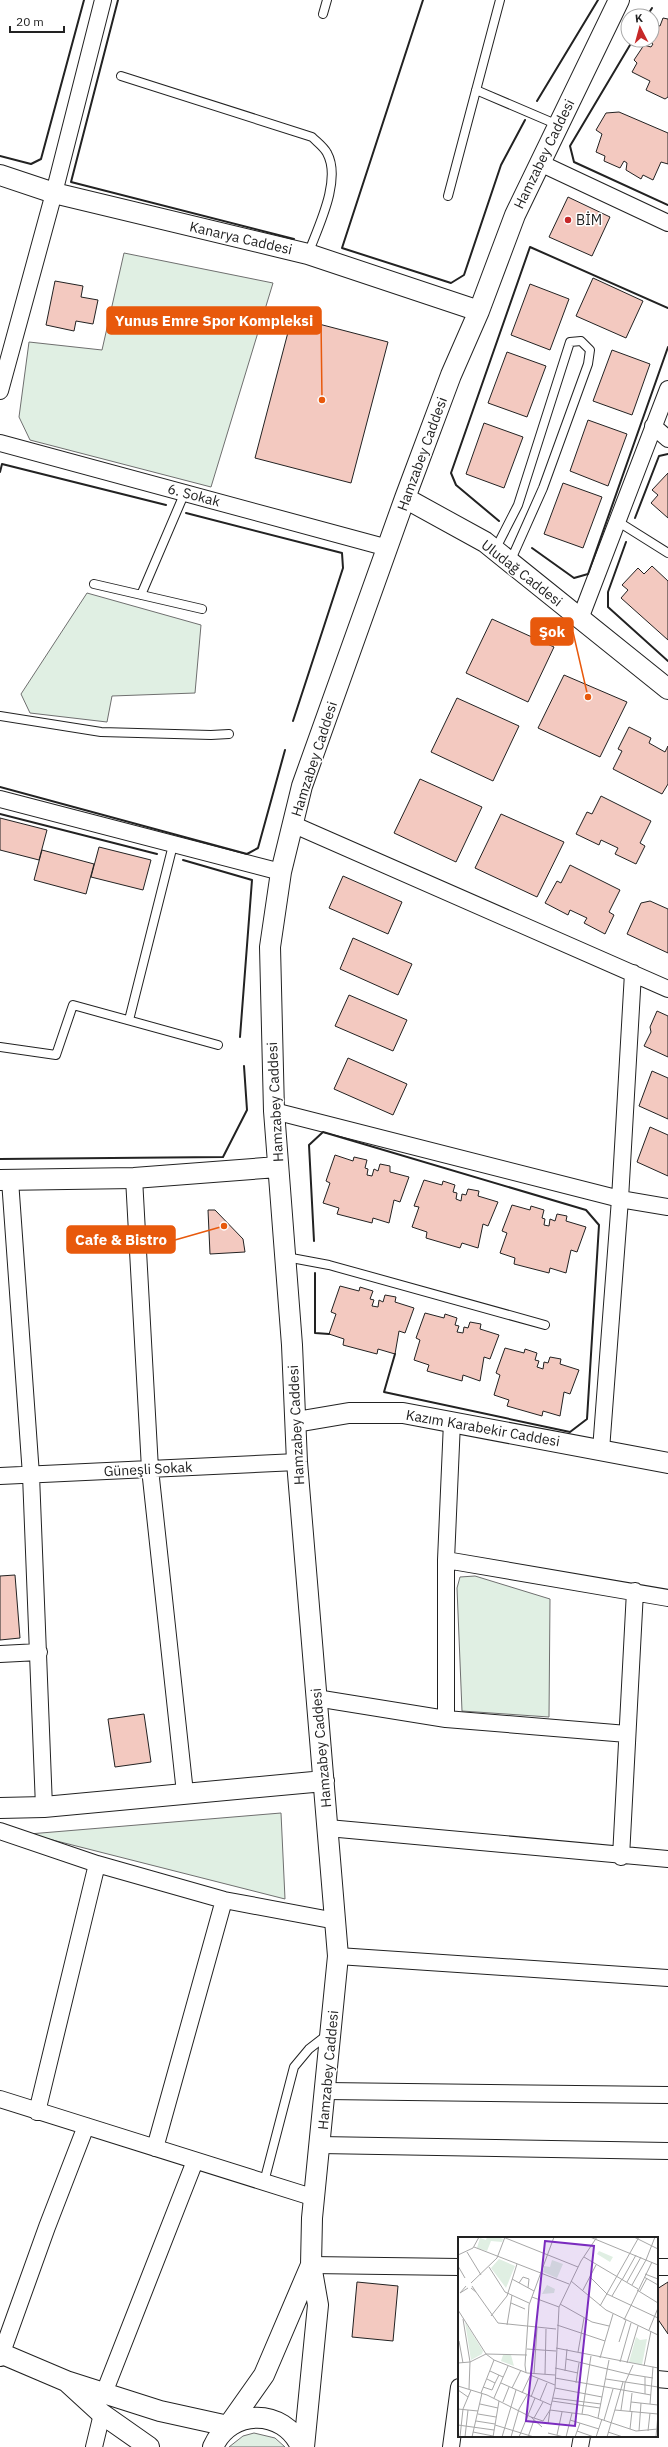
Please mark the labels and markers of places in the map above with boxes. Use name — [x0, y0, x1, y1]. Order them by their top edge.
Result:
place label: BİM — [576, 211, 602, 229]
marker: BİM — [563, 215, 573, 225]
callout: Yunus Emre Spor Kompleksi — [107, 307, 321, 334]
callout: Şok — [531, 618, 573, 645]
callout: Cafe & Bistro — [67, 1226, 175, 1253]

